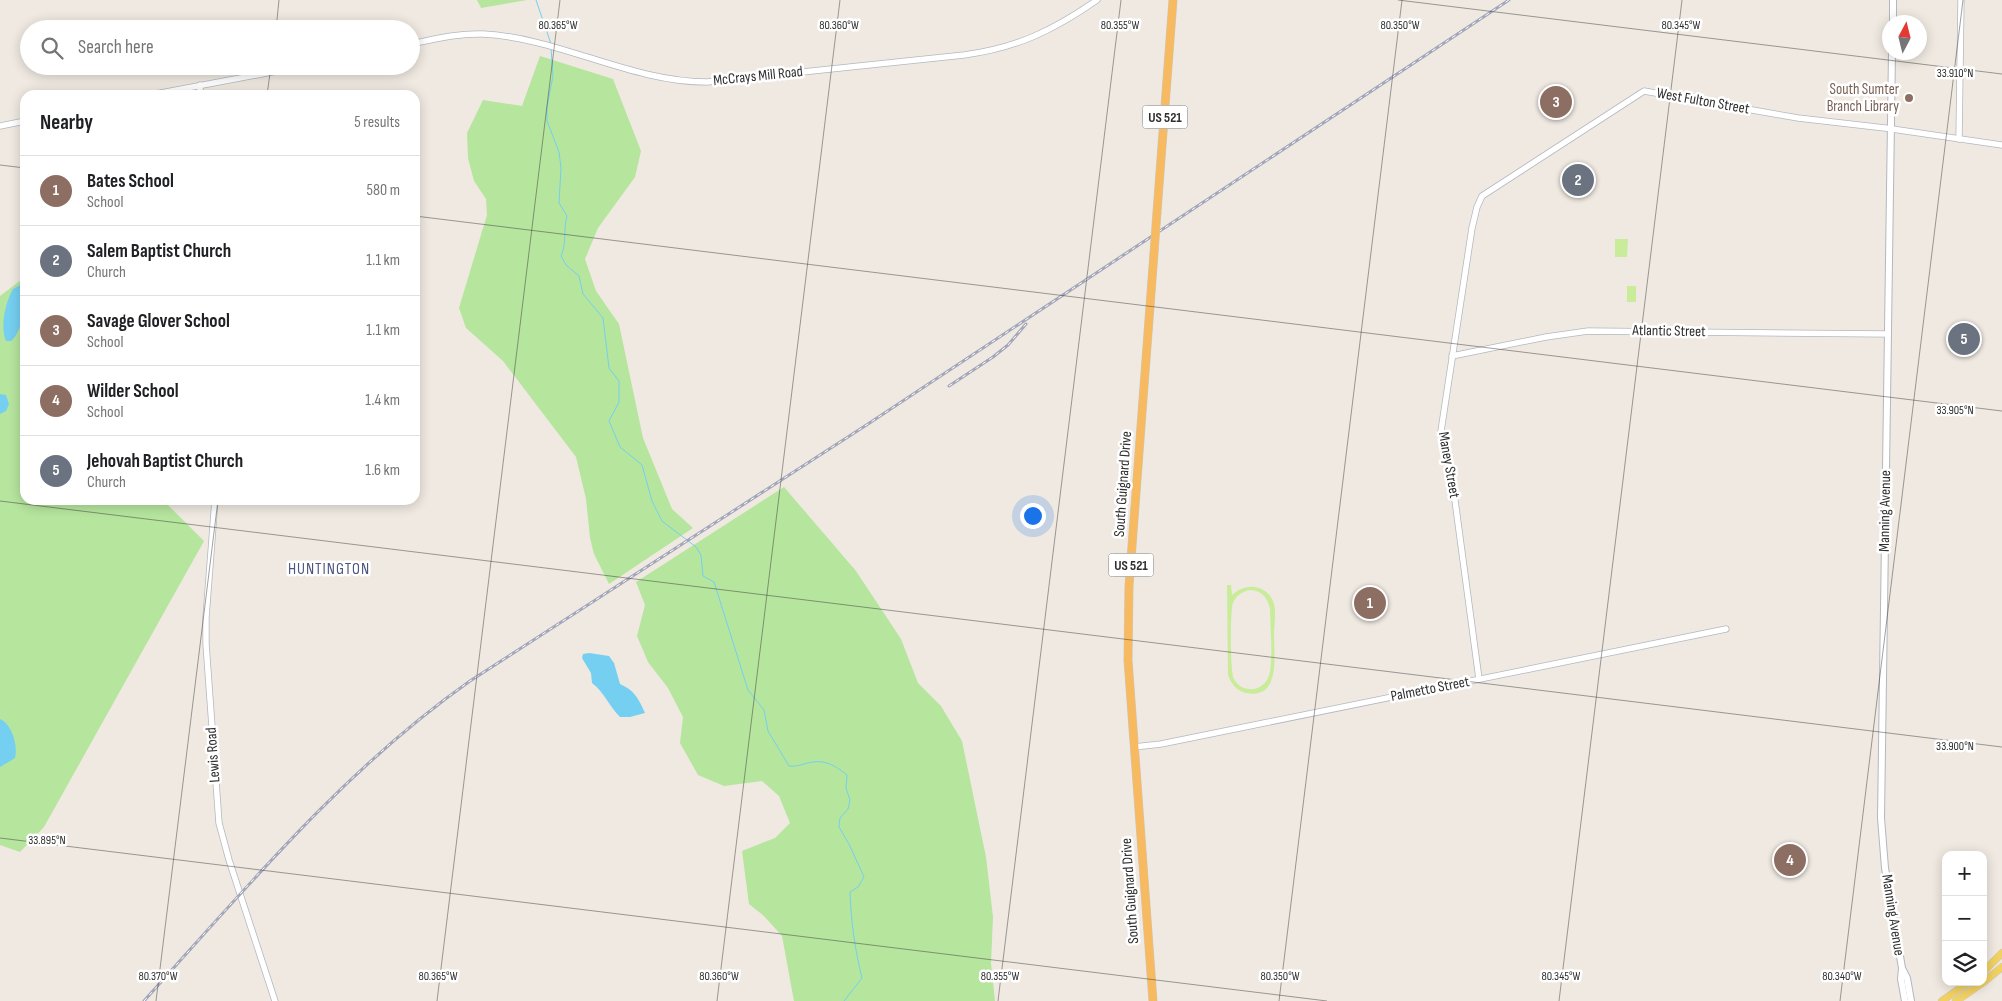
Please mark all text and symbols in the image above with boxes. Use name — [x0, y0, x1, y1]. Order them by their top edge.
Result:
north arrow — [1882, 15, 1927, 60]
text: 80.365°W — [539, 18, 578, 33]
text: 80.360°W — [819, 18, 859, 33]
text: 80.355°W — [1101, 18, 1139, 33]
text: 80.350°W — [1380, 18, 1420, 33]
text: 80.345°W — [1662, 18, 1701, 33]
search box — [20, 20, 420, 75]
icon: search — [38, 34, 66, 62]
text: Search here — [78, 36, 154, 59]
street label: McCrays Mill Road — [712, 62, 804, 90]
text: 33.910°N — [1937, 66, 1973, 81]
place label: South Sumter Branch Library — [1827, 80, 1900, 116]
pin: 3 — [1540, 83, 1572, 121]
street label: West Fulton Street — [1655, 84, 1751, 119]
marker: South Sumter Branch Library — [1903, 92, 1915, 104]
road number: US 521 — [1142, 105, 1188, 128]
text: Nearby — [40, 110, 93, 135]
text: 5 results — [354, 113, 400, 132]
pin: 2 — [1562, 161, 1594, 199]
text: Bates School — [87, 170, 174, 193]
text: 1 — [53, 181, 59, 200]
text: 580 m — [367, 181, 400, 200]
text: School — [87, 193, 123, 212]
text: Salem Baptist Church — [87, 240, 231, 263]
text: 2 — [52, 251, 60, 270]
text: 1.1 km — [366, 251, 400, 270]
text: Church — [87, 263, 126, 282]
text: Savage Glover School — [87, 310, 230, 333]
pin: 5 — [1948, 320, 1980, 358]
text: 3 — [52, 321, 60, 340]
text: 1.1 km — [366, 321, 400, 340]
street label: Atlantic Street — [1631, 321, 1706, 341]
text: School — [87, 333, 123, 352]
text: Wilder School — [87, 380, 179, 403]
text: 4 — [52, 391, 60, 410]
text: 1.4 km — [365, 391, 400, 410]
text: School — [87, 403, 123, 422]
text: 33.905°N — [1936, 403, 1974, 418]
street label: South Guignard Drive — [1110, 430, 1136, 538]
street label: Maney Street — [1434, 430, 1464, 500]
text: Jehovah Baptist Church — [87, 450, 243, 473]
text: 5 — [52, 461, 60, 480]
text: 1.6 km — [365, 461, 400, 480]
street label: Manning Avenue — [1875, 470, 1895, 552]
text: Church — [87, 473, 126, 492]
your location — [1020, 503, 1046, 529]
road number: US 521 — [1108, 554, 1154, 576]
district label: HUNTINGTON — [288, 560, 370, 579]
pin: 1 — [1354, 584, 1386, 622]
street label: Palmetto Street — [1389, 672, 1471, 706]
street label: Lewis Road — [202, 727, 224, 783]
text: 33.900°N — [1936, 739, 1974, 754]
text: 33.895°N — [28, 833, 66, 848]
street label: South Guignard Drive — [1117, 837, 1143, 945]
pin: 4 — [1774, 841, 1806, 879]
map controls — [1942, 851, 1987, 986]
button: + — [1942, 851, 1987, 896]
street label: Manning Avenue — [1877, 873, 1909, 957]
button: − — [1942, 896, 1987, 941]
button: layers — [1942, 941, 1987, 986]
text: 80.370°W — [138, 969, 178, 984]
text: 80.365°W — [419, 969, 458, 984]
text: 80.360°W — [699, 969, 739, 984]
text: 80.355°W — [981, 969, 1019, 984]
text: 80.350°W — [1260, 969, 1300, 984]
text: 80.345°W — [1542, 969, 1581, 984]
text: 80.340°W — [1822, 969, 1862, 984]

